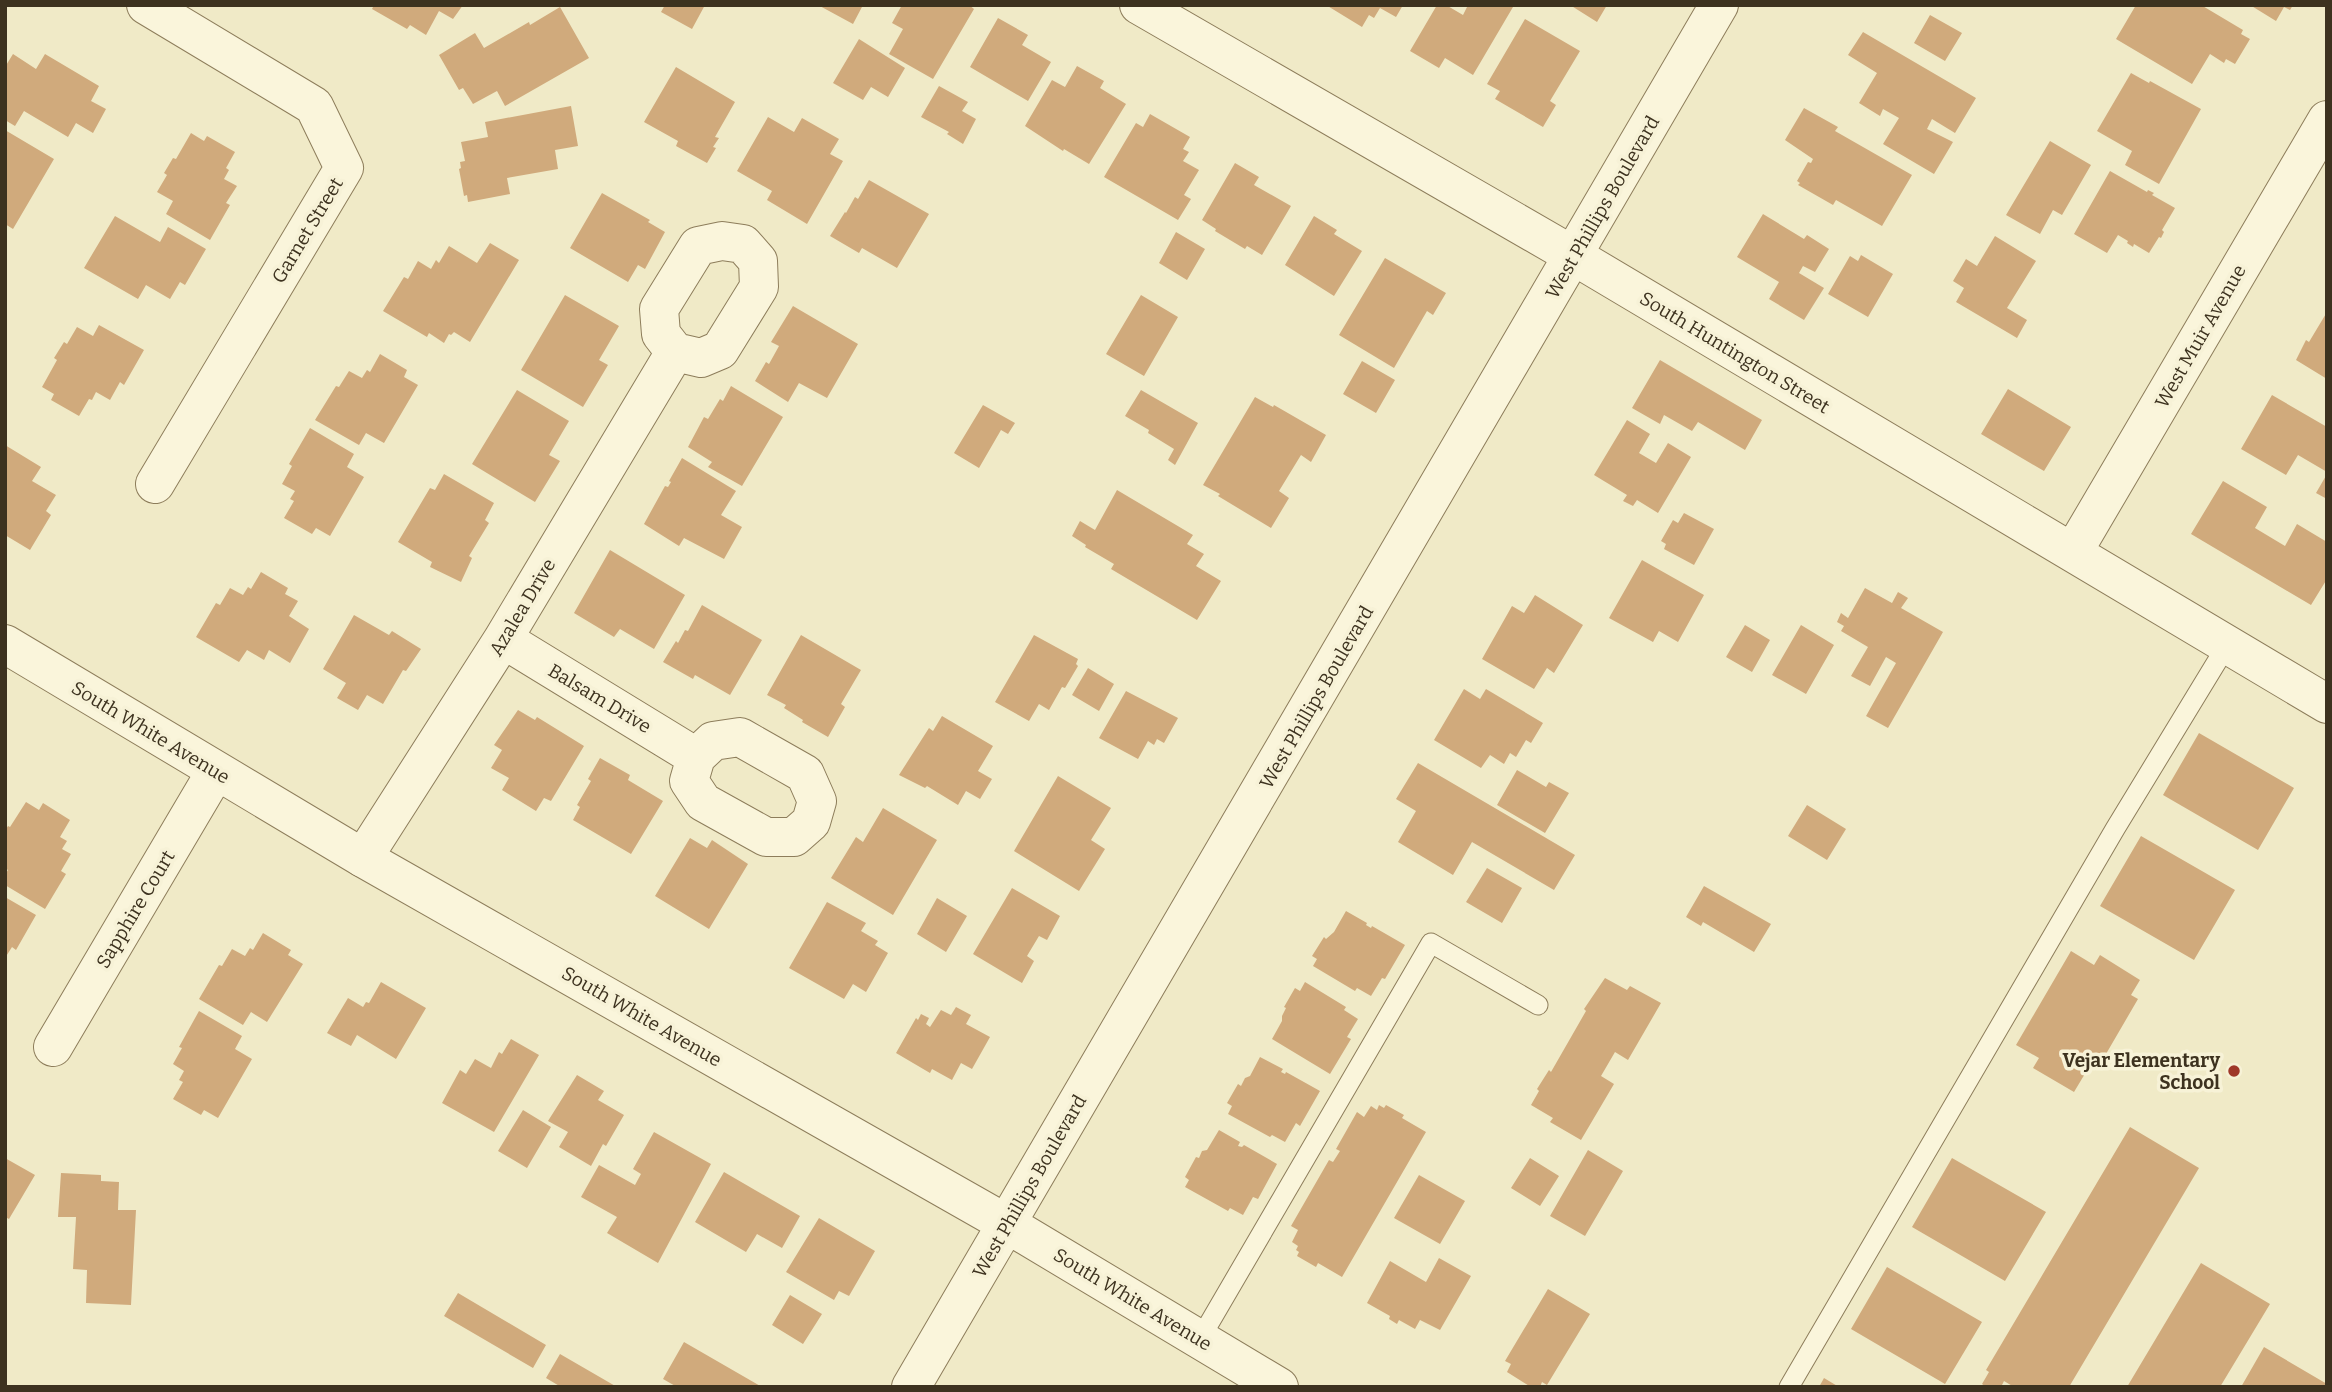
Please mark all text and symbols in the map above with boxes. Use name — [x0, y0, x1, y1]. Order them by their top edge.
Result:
street label: West Phillips Boulevard — [1541, 112, 1664, 303]
street label: Garnet Street — [267, 173, 348, 287]
street label: West Muir Avenue — [2150, 261, 2251, 412]
street label: South Huntington Street — [1636, 287, 1834, 418]
street label: Azalea Drive — [484, 554, 560, 660]
street label: West Phillips Boulevard — [1255, 602, 1378, 793]
street label: Balsam Drive — [544, 659, 655, 738]
street label: South White Avenue — [67, 676, 234, 789]
street label: Sapphire Court — [91, 846, 180, 972]
street label: South White Avenue — [558, 961, 726, 1072]
place label: Vejar Elementary School — [2063, 1049, 2220, 1094]
marker: Vejar Elementary School — [2226, 1063, 2242, 1079]
street label: West Phillips Boulevard — [968, 1091, 1091, 1282]
street label: South White Avenue — [1049, 1243, 1216, 1356]

